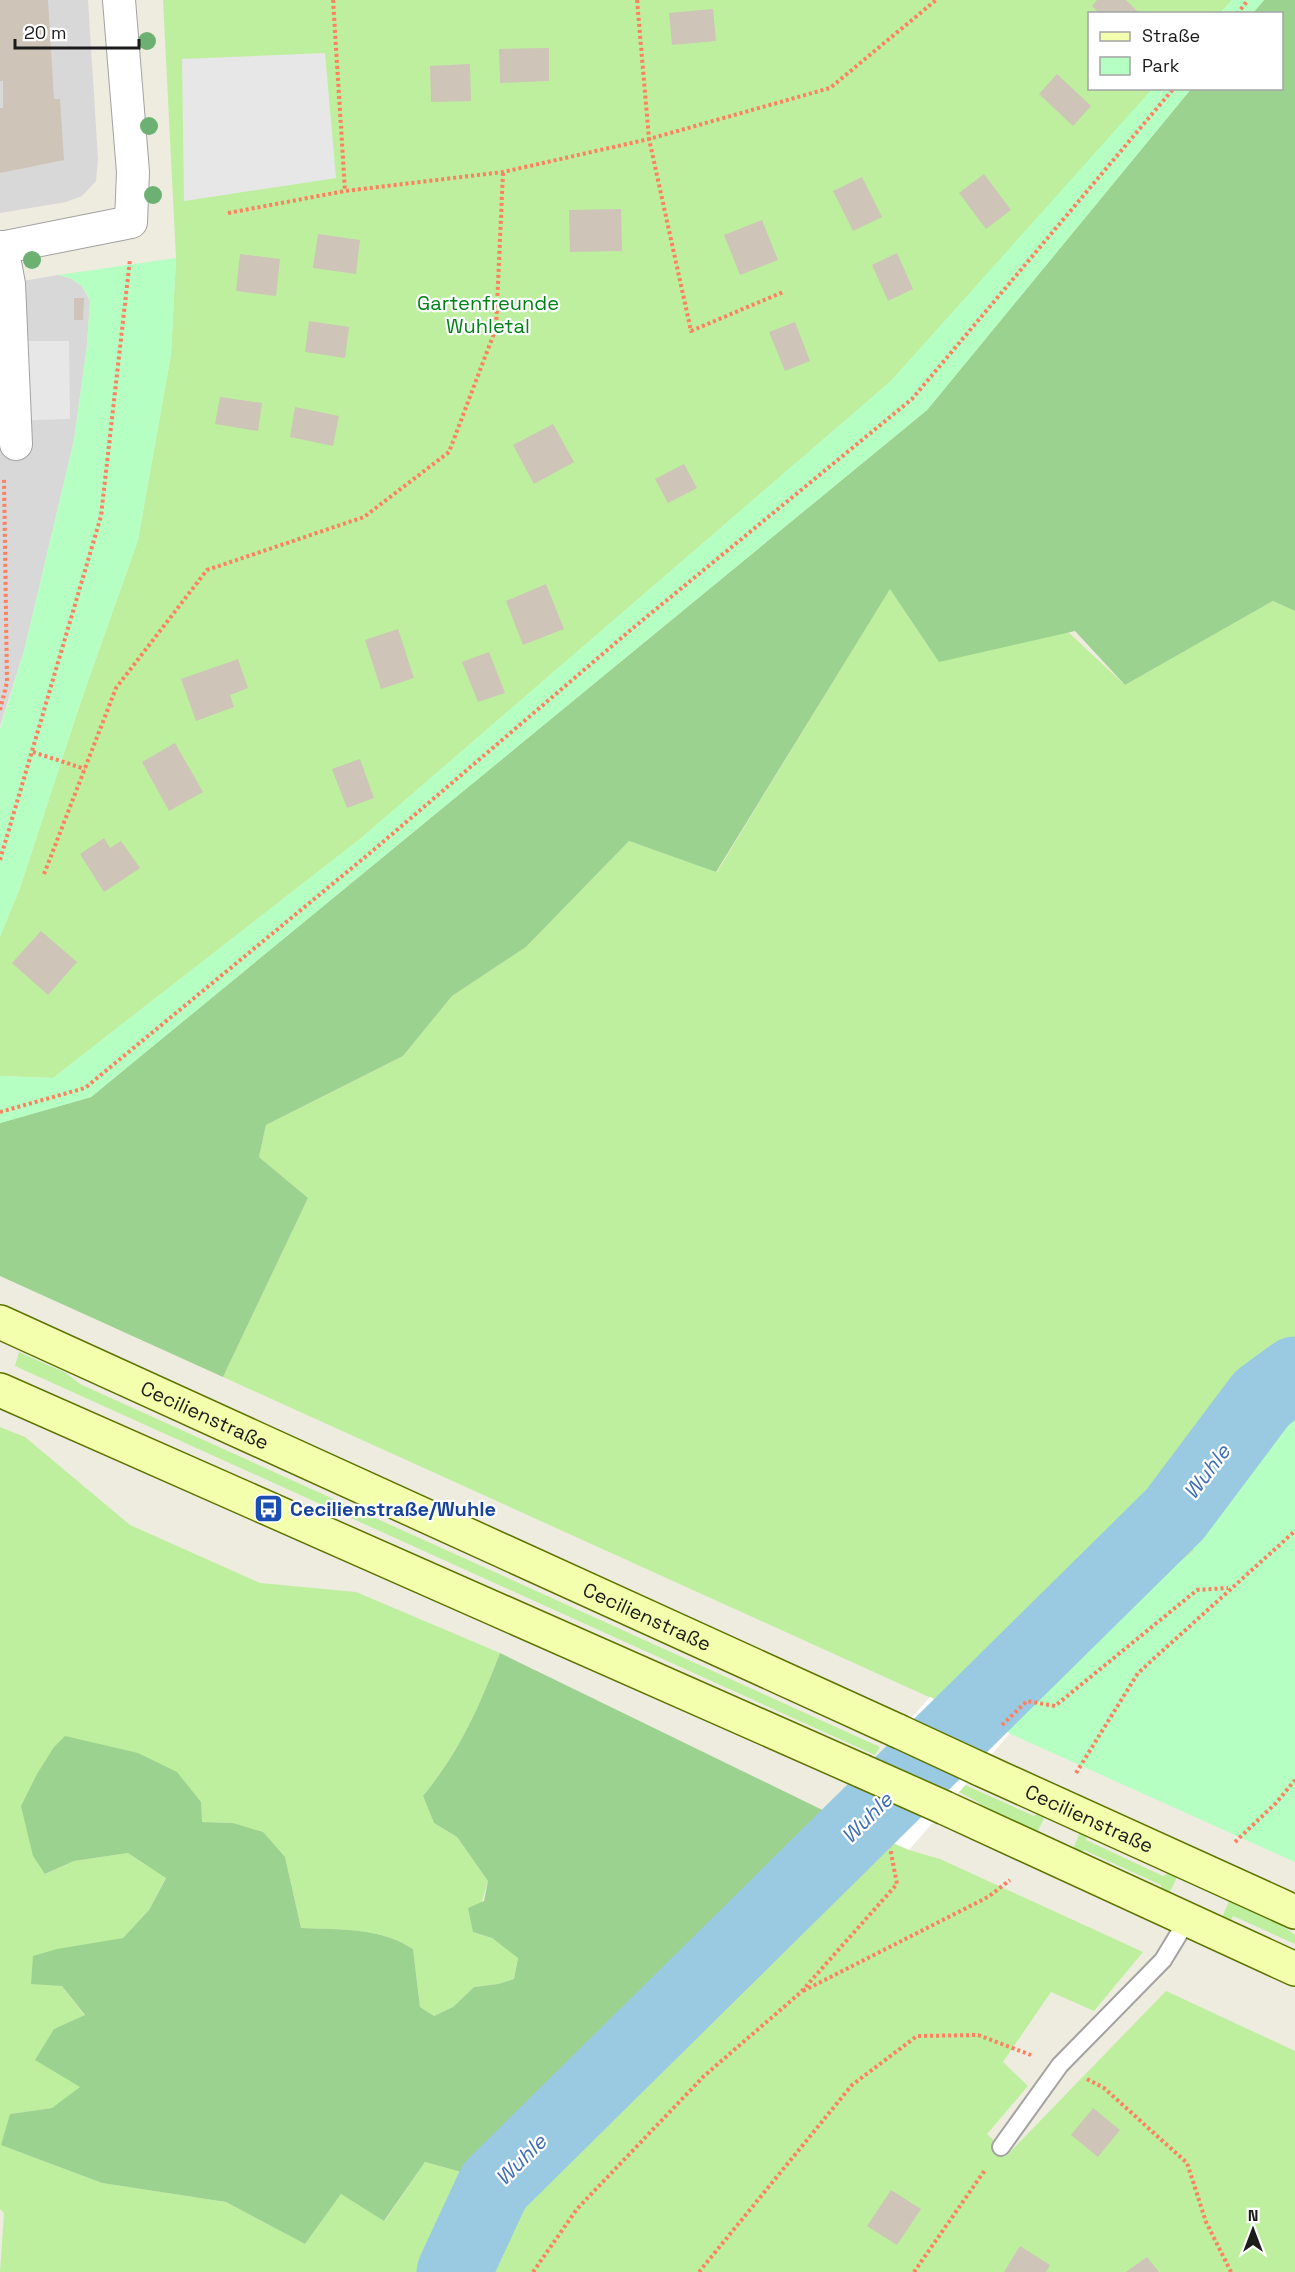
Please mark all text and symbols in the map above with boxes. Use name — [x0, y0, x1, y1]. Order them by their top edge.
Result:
scale bar — [15, 12, 140, 50]
legend — [1088, 12, 1283, 90]
text: 20 m — [24, 21, 67, 44]
text: Straße — [1142, 24, 1200, 47]
text: Park — [1142, 54, 1180, 77]
park label: Gartenfreunde Wuhletal — [417, 290, 559, 339]
street label: Cecilienstraße — [137, 1375, 273, 1456]
water label: Wuhle — [1177, 1438, 1237, 1504]
bus stop icon: Cecilienstraße/Wuhle — [253, 1493, 285, 1525]
place label: Cecilienstraße/Wuhle — [290, 1496, 496, 1522]
street label: Cecilienstraße — [579, 1576, 715, 1657]
street label: Cecilienstraße — [1021, 1778, 1158, 1859]
water label: Wuhle — [835, 1785, 899, 1849]
water label: Wuhle — [489, 2127, 553, 2191]
north arrow — [1223, 2200, 1283, 2260]
text: N — [1248, 2205, 1258, 2226]

